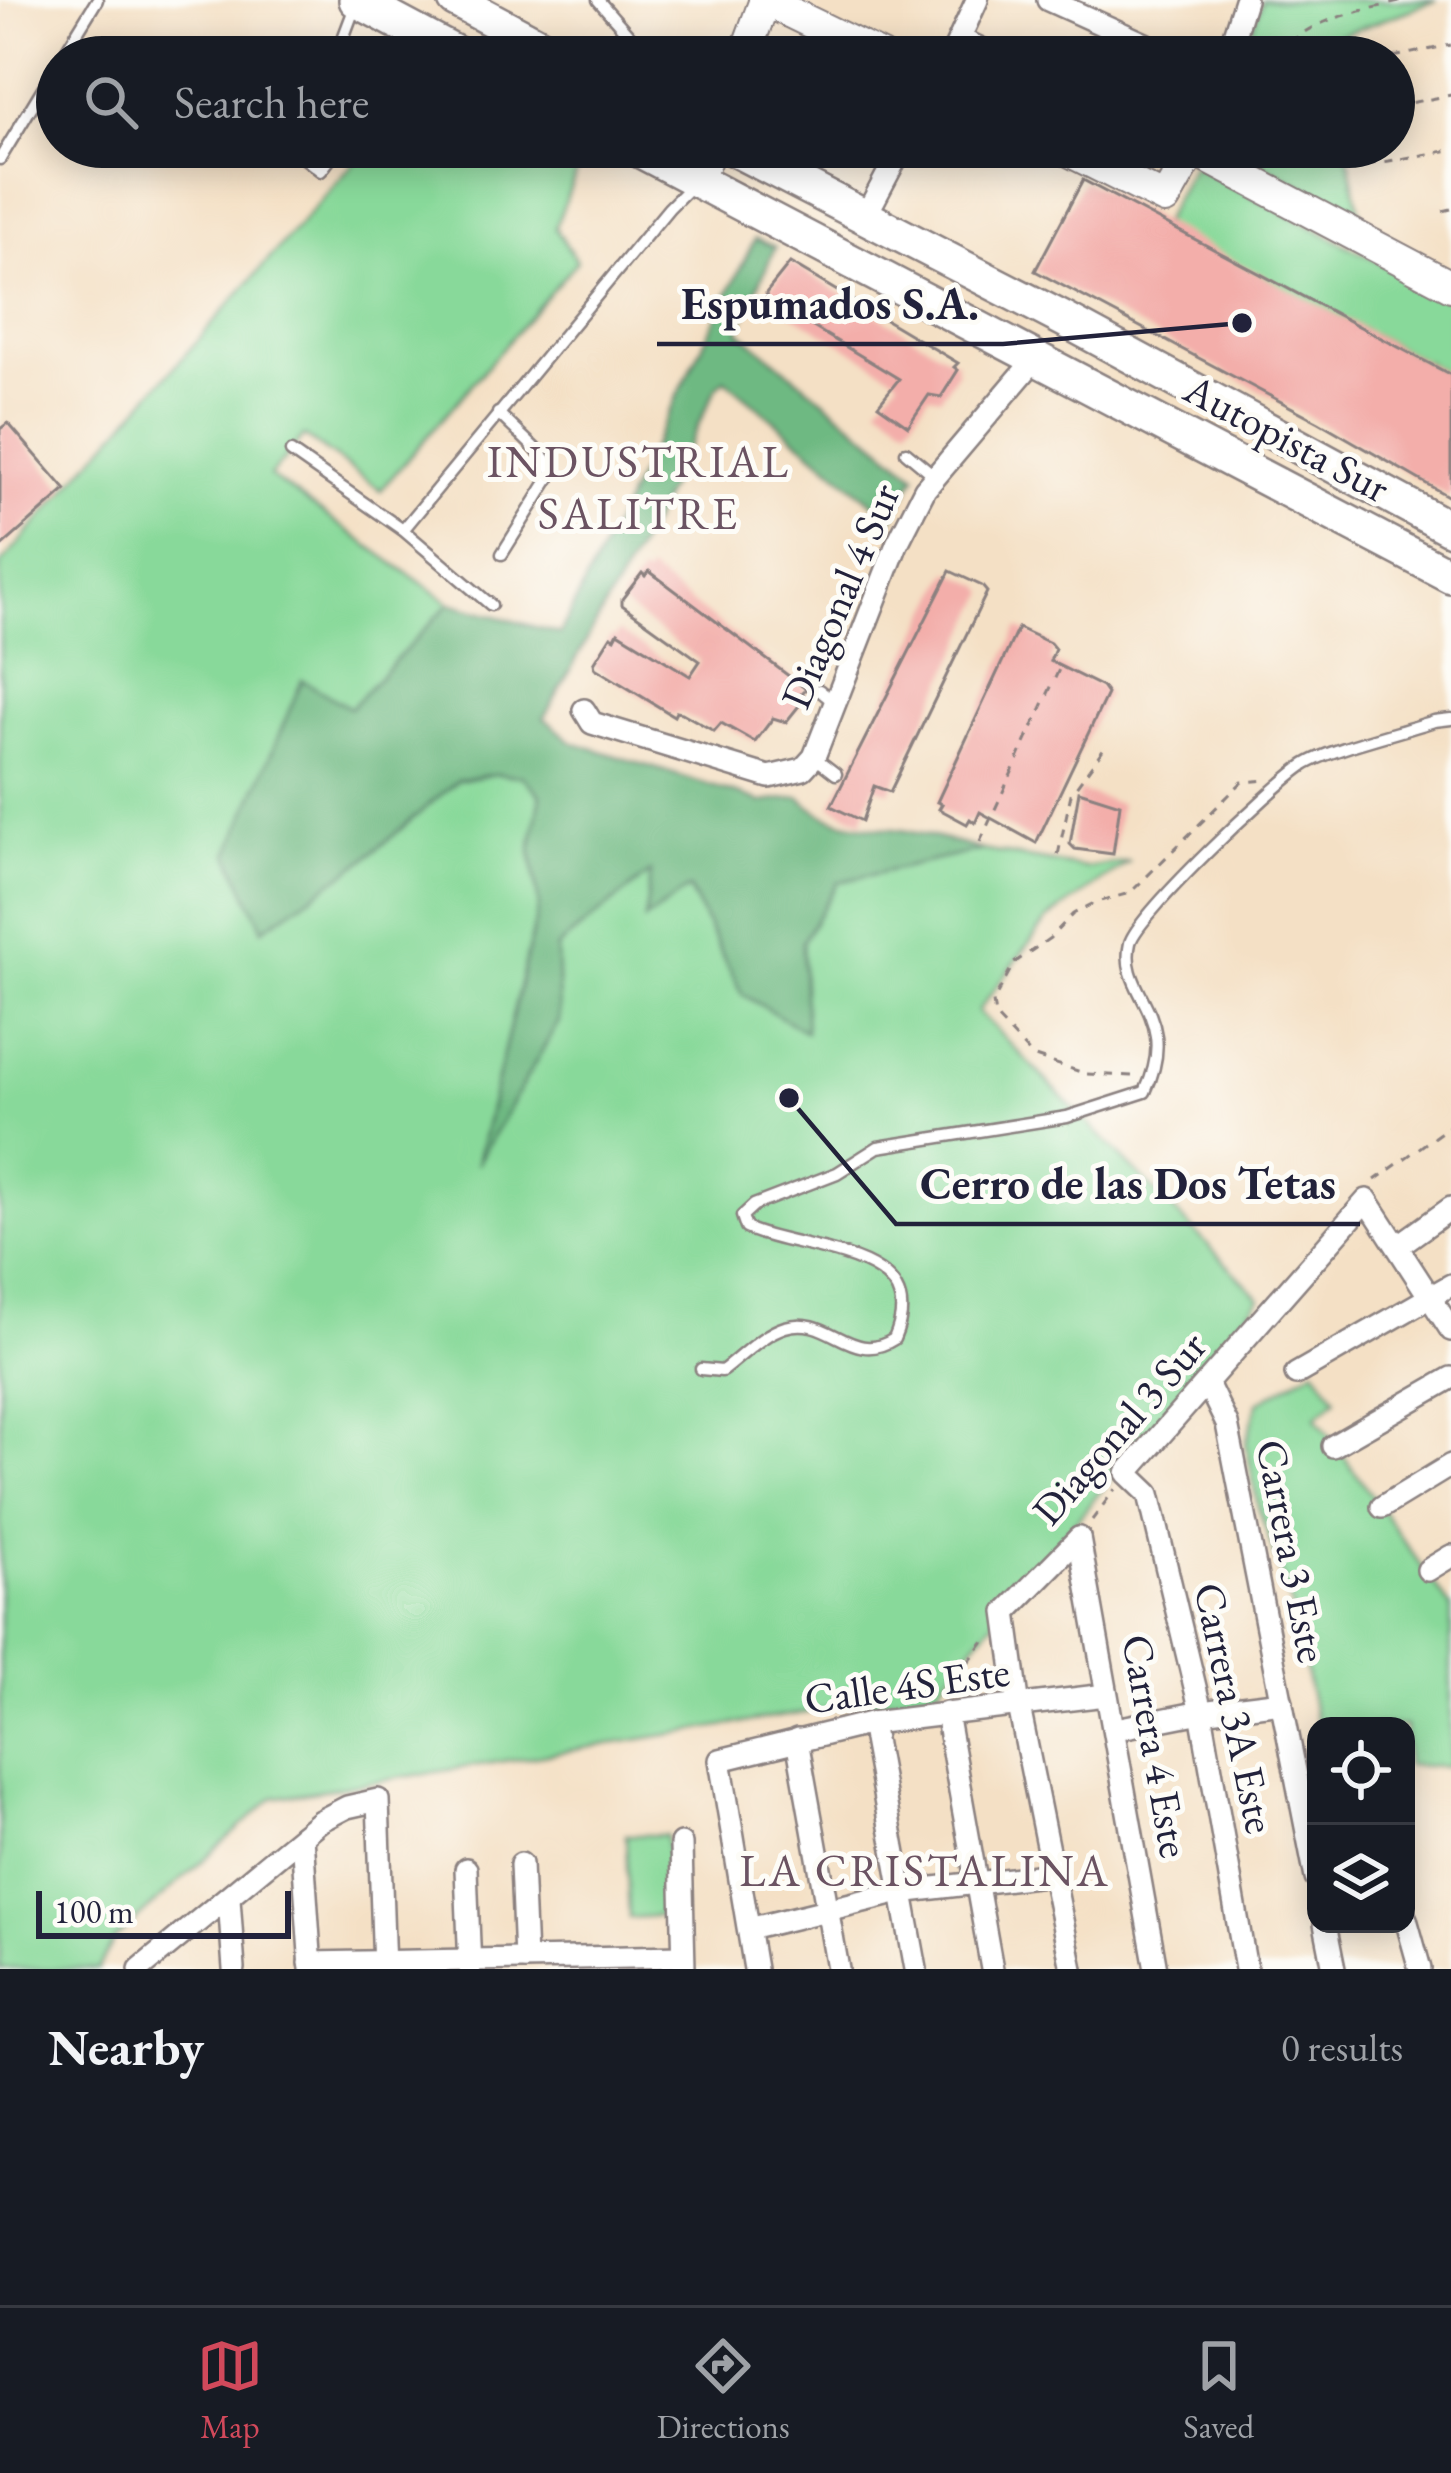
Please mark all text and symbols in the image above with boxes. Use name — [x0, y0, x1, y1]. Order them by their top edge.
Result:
search box — [36, 36, 1415, 168]
icon: search — [78, 69, 144, 135]
text: Search here — [174, 73, 369, 131]
callout: Espumados S.A. — [657, 263, 1003, 344]
text: Espumados S.A. — [681, 274, 979, 332]
street label: Autopista Sur — [1174, 360, 1399, 515]
district label: INDUSTRIAL SALITRE — [487, 432, 791, 542]
street label: Diagonal 4 Sur — [768, 475, 912, 717]
callout: Cerro de las Dos Tetas — [896, 1143, 1360, 1224]
text: Cerro de las Dos Tetas — [920, 1154, 1336, 1212]
street label: Diagonal 3 Sur — [1020, 1320, 1218, 1536]
street label: Carrera 3 Este — [1243, 1435, 1341, 1667]
street label: Carrera 3A Este — [1182, 1578, 1288, 1838]
street label: Carrera 4 Este — [1109, 1630, 1203, 1862]
street label: Calle 4S Este — [801, 1643, 1013, 1727]
map controls — [1307, 1717, 1415, 1933]
button: locate — [1307, 1717, 1415, 1825]
button: layers — [1307, 1825, 1415, 1933]
district label: LA CRISTALINA — [739, 1841, 1111, 1899]
scale bar — [36, 1885, 291, 1938]
text: 100 m — [54, 1890, 134, 1933]
text: Nearby — [48, 2014, 204, 2080]
text: 0 results — [1281, 2022, 1403, 2073]
tab: Map — [197, 2333, 263, 2448]
tab: Directions — [657, 2333, 790, 2448]
tab: Saved — [1183, 2333, 1254, 2448]

